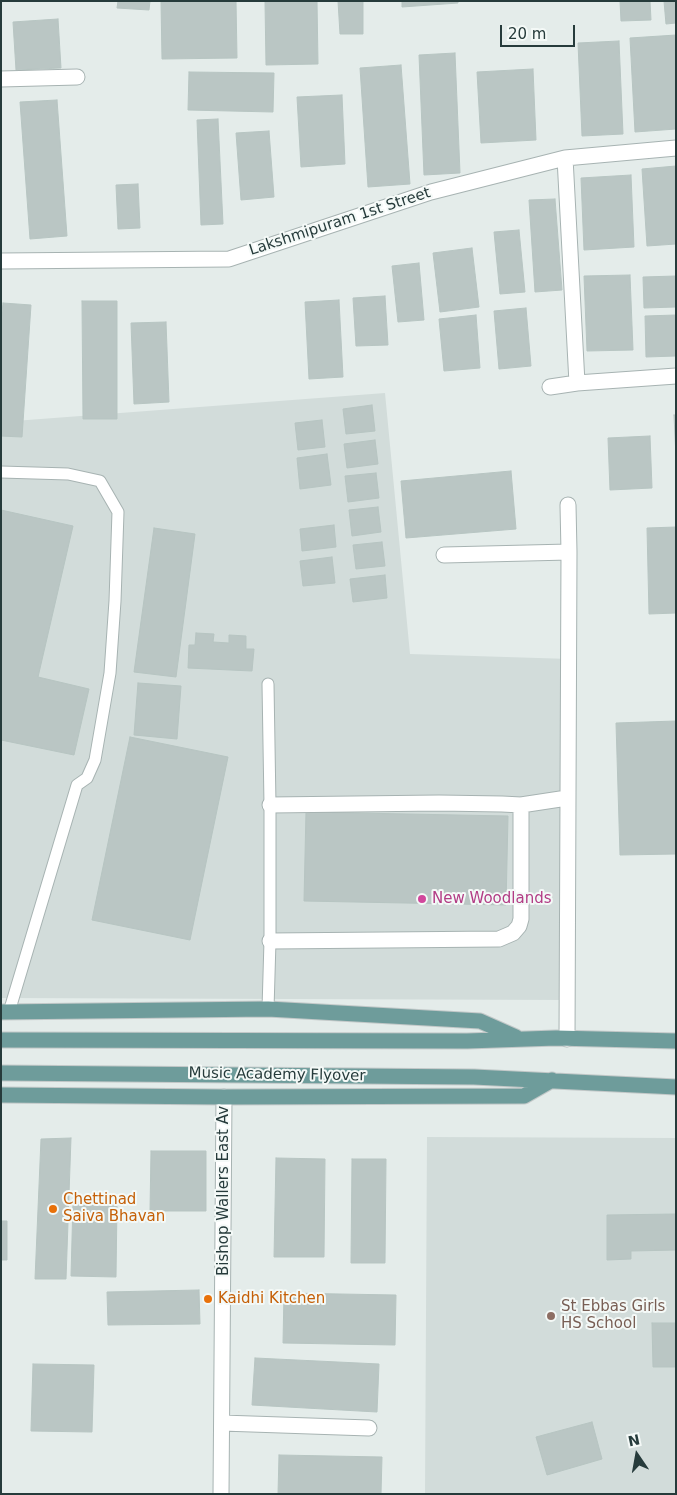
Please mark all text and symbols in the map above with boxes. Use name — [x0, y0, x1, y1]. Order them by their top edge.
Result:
scale bar — [502, 15, 577, 47]
text: 20 m — [508, 25, 546, 43]
street label: Lakshmipuram 1st Street — [247, 184, 433, 260]
place label: New Woodlands — [432, 890, 552, 908]
marker: New Woodlands — [416, 893, 428, 905]
street label: Music Academy Flyover — [188, 1064, 366, 1086]
street label: Bishop Wallers East Av — [215, 1106, 233, 1276]
place label: Chettinad Saiva Bhavan — [63, 1191, 165, 1226]
marker: Chettinad Saiva Bhavan — [47, 1203, 59, 1215]
place label: Kaidhi Kitchen — [218, 1290, 325, 1308]
marker: Kaidhi Kitchen — [202, 1293, 214, 1305]
place label: St Ebbas Girls HS School — [561, 1298, 665, 1333]
marker: St Ebbas Girls HS School — [545, 1310, 557, 1322]
north arrow — [612, 1430, 662, 1480]
text: N — [626, 1431, 641, 1449]

